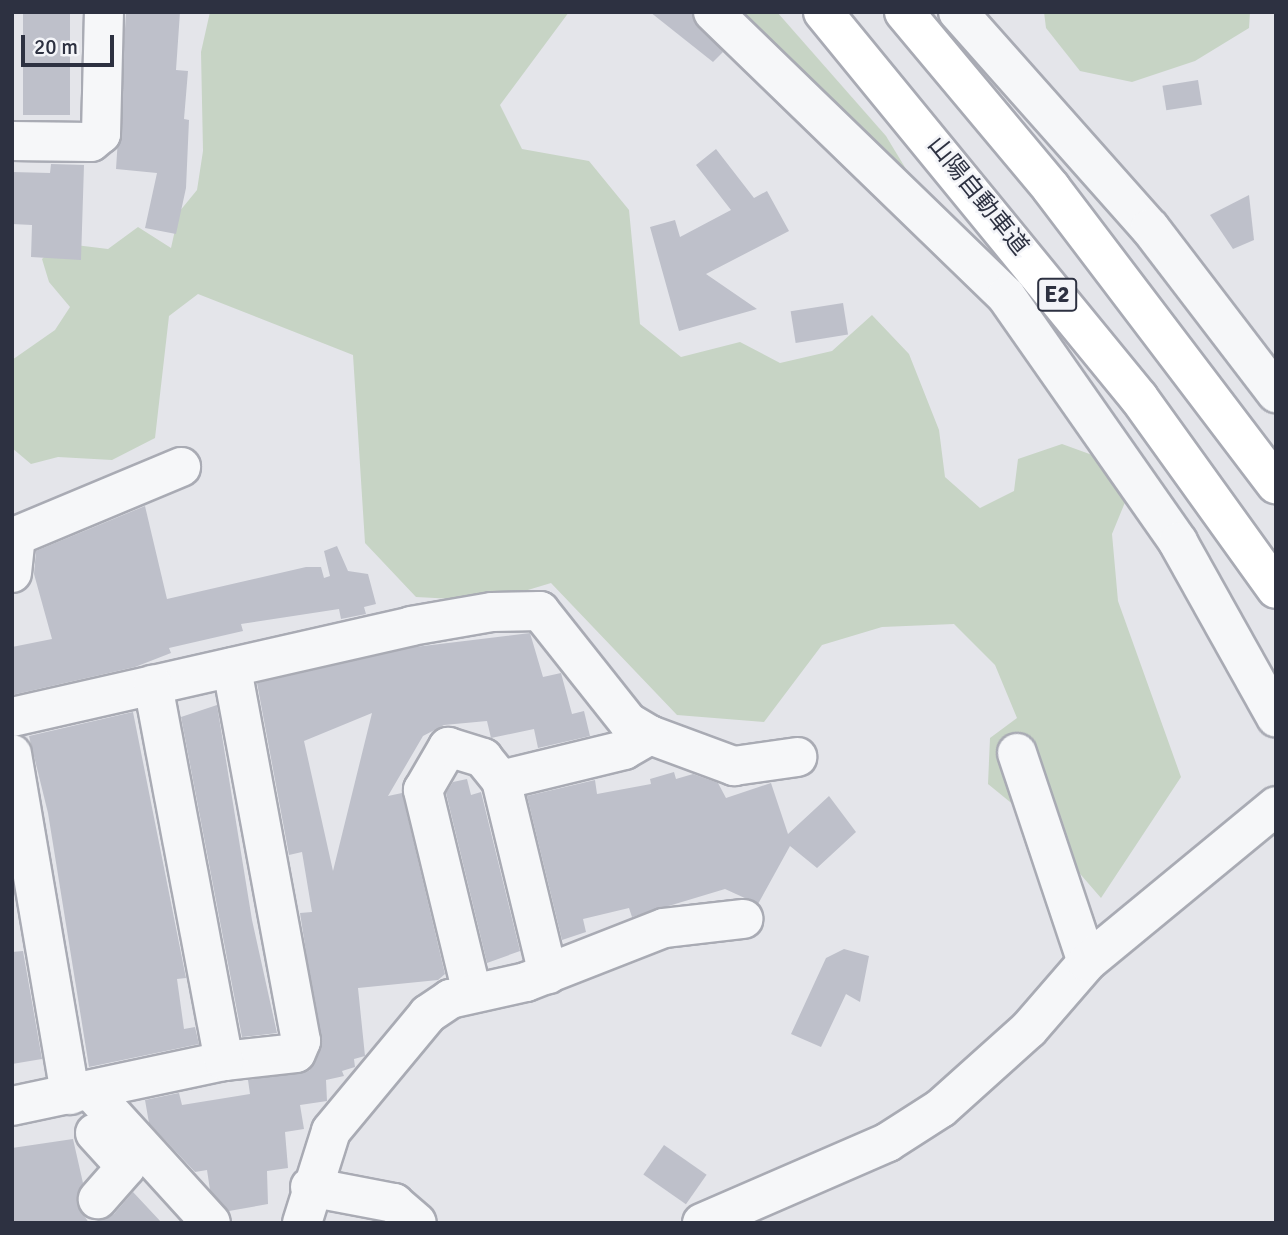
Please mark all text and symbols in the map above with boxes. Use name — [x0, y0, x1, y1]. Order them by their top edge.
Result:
scale bar — [24, 21, 117, 65]
text: 20 m — [34, 34, 78, 60]
street label: 山陽自動車道 — [921, 131, 1035, 261]
road number: E2 — [1036, 276, 1078, 314]

